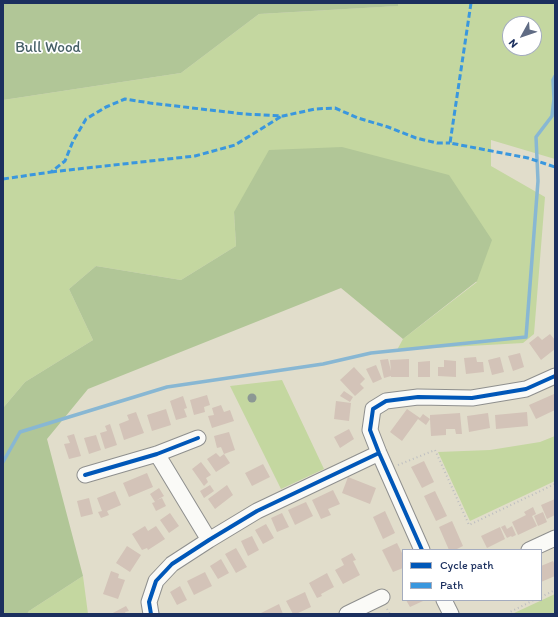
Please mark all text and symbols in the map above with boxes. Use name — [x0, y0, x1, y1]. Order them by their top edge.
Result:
north arrow — [502, 16, 542, 56]
text: N — [506, 36, 521, 50]
park label: Bull Wood — [15, 39, 81, 57]
legend — [402, 549, 542, 601]
text: Cycle path — [440, 558, 494, 572]
text: Path — [440, 578, 463, 592]

